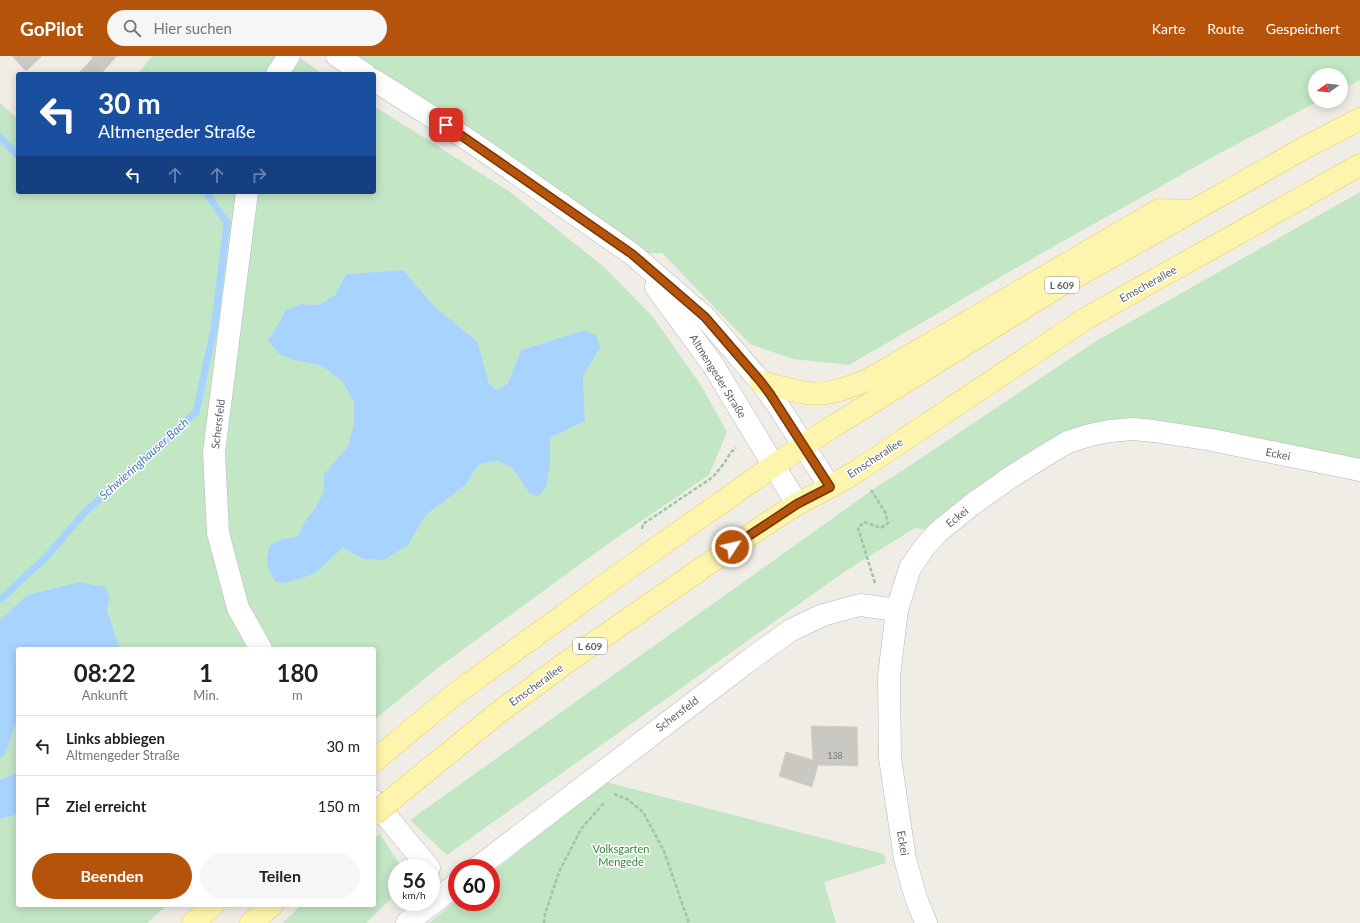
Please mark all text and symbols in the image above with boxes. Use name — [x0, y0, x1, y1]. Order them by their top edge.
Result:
search box — [107, 10, 387, 46]
text: GoPilot — [20, 17, 83, 40]
icon: search — [121, 17, 143, 39]
text: Hier suchen — [153, 19, 232, 37]
text: Karte — [1152, 20, 1185, 37]
text: Route — [1207, 20, 1244, 37]
text: Gespeichert — [1266, 20, 1340, 37]
north arrow — [1308, 68, 1348, 108]
map controls — [1308, 68, 1348, 108]
text: 30 m — [98, 86, 161, 120]
icon: left — [32, 88, 84, 140]
pin — [429, 108, 463, 142]
icon: arrive — [435, 114, 457, 136]
text: Altmengeder Straße — [98, 120, 255, 142]
icon: left — [122, 164, 144, 186]
icon: ahead — [164, 164, 186, 186]
icon: ahead — [206, 164, 228, 186]
icon: right — [248, 164, 270, 186]
street label: Emscherallee — [1117, 262, 1179, 305]
road number: L 609 — [1045, 277, 1079, 293]
street label: Altmengeder Straße — [687, 331, 750, 420]
street label: Schersfeld — [208, 398, 227, 450]
water label: Schwieringhauser Bach — [96, 415, 191, 503]
street label: Emscherallee — [845, 435, 905, 480]
street label: Eckei — [1265, 445, 1292, 462]
street label: Eckei — [943, 503, 971, 530]
position arrow — [711, 526, 753, 568]
road number: L 609 — [573, 638, 607, 654]
text: 08:22 — [74, 658, 136, 687]
text: 1 — [199, 658, 213, 687]
text: 180 — [277, 658, 318, 687]
street label: Emscherallee — [506, 661, 565, 708]
text: Ankunft — [82, 687, 128, 703]
text: Min. — [193, 687, 219, 703]
text: m — [292, 687, 303, 703]
street label: Schersfeld — [653, 693, 701, 734]
text: Links abbiegen — [66, 729, 165, 747]
icon: left — [32, 735, 54, 757]
text: 30 m — [326, 737, 360, 755]
text: Altmengeder Straße — [66, 747, 180, 763]
house number: 138 — [827, 750, 843, 761]
icon: arrive — [32, 795, 54, 817]
text: Ziel erreicht — [66, 797, 146, 815]
text: 150 m — [318, 797, 360, 815]
street label: Eckei — [895, 830, 912, 857]
park label: Volksgarten Mengede — [593, 842, 649, 868]
button: Beenden — [32, 853, 192, 899]
button: Teilen — [200, 853, 360, 899]
speed limit sign: 60 — [448, 859, 500, 911]
text: 56 — [402, 868, 426, 892]
text: km/h — [402, 889, 426, 901]

